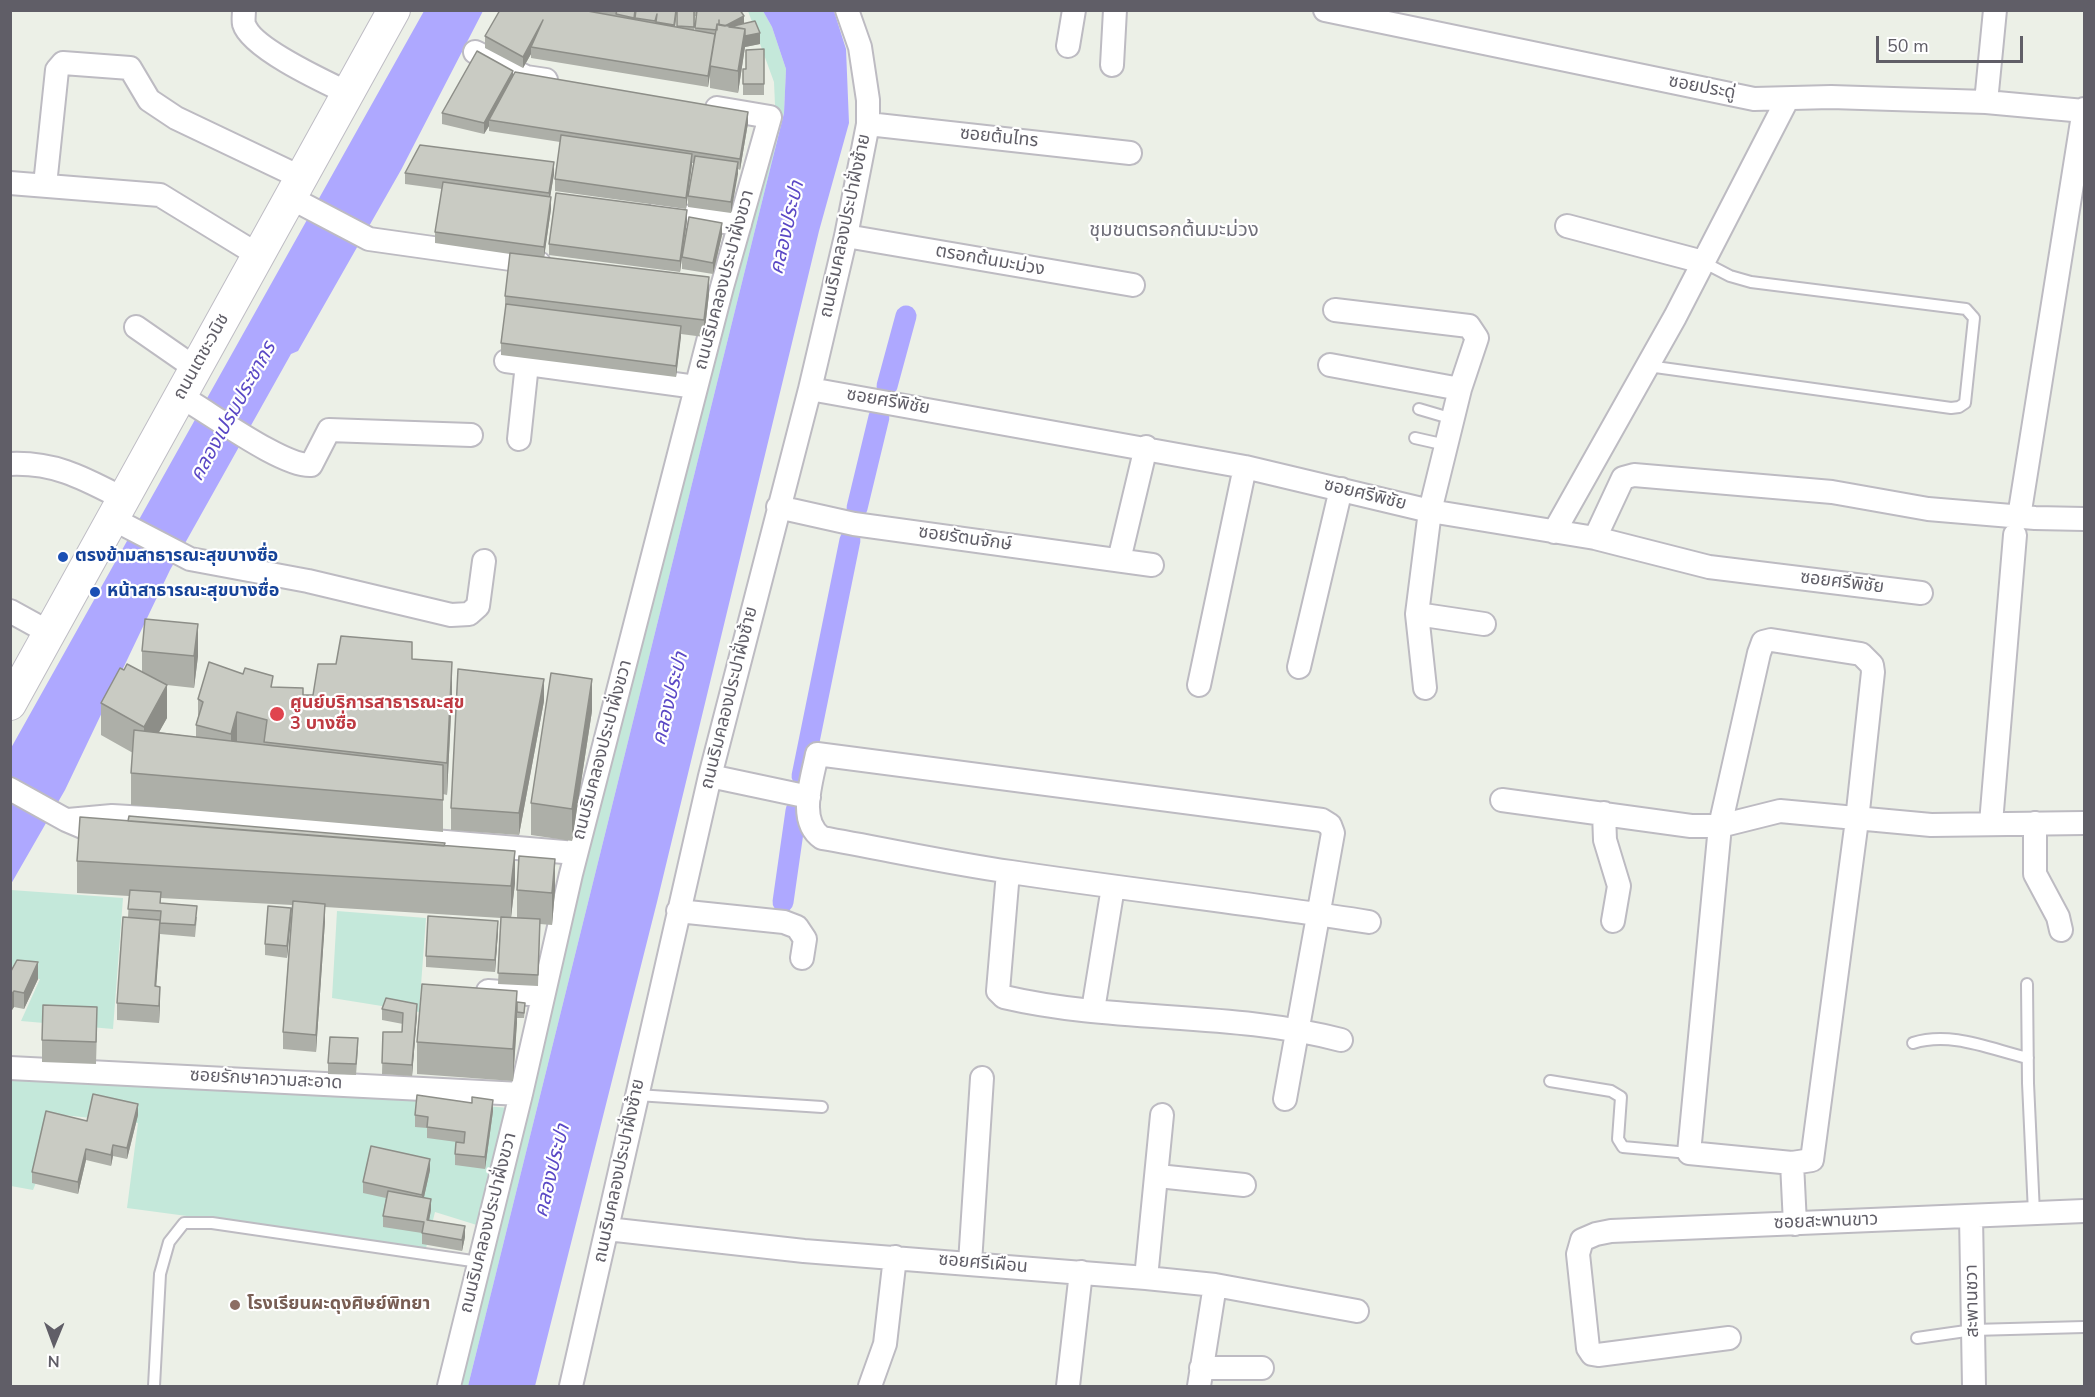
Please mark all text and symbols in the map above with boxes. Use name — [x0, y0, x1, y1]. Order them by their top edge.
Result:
scale bar — [1879, 24, 2026, 62]
text: 50 m — [1887, 34, 1929, 58]
street label: ซอยประดู่ — [1667, 71, 1737, 105]
street label: ซอยต้นไทร — [959, 123, 1039, 153]
street label: ถนนริมคลองประปาฝั่งซ้าย — [816, 132, 876, 320]
water label: คลองประปา — [766, 179, 810, 277]
street label: ถนนริมคลองประปาฝั่งขวา — [691, 188, 759, 372]
district label: ชุมชนตรอกต้นมะม่วง — [1089, 219, 1259, 243]
street label: ตรอกต้นมะม่วง — [934, 241, 1046, 281]
street label: ถนนเตชะวนิช — [169, 310, 235, 404]
water label: คลองเปรมประชากร — [186, 338, 282, 486]
street label: ซอยศรีพิชัย — [845, 384, 931, 420]
street label: ซอยศรีพิชัย — [1322, 474, 1408, 516]
street label: ซอยรัตนจักษ์ — [917, 522, 1013, 556]
place label: ตรงข้ามสาธารณะสุขบางซื่อ — [75, 546, 278, 568]
marker: ตรงข้ามสาธารณะสุขบางซื่อ — [56, 550, 70, 564]
street label: ซอยศรีพิชัย — [1799, 567, 1885, 599]
place label: หน้าสาธารณะสุขบางซื่อ — [107, 581, 279, 603]
marker: หน้าสาธารณะสุขบางซื่อ — [88, 585, 102, 599]
street label: ถนนริมคลองประปาฝั่งซ้าย — [697, 604, 763, 792]
water label: คลองประปา — [648, 650, 694, 748]
street label: ถนนริมคลองประปาฝั่งขวา — [569, 658, 637, 842]
place label: ศูนย์บริการสาธารณะสุข 3 บางซื่อ — [290, 693, 464, 736]
marker: ศูนย์บริการสาธารณะสุข 3 บางซื่อ — [268, 705, 286, 723]
street label: ซอยรักษาความสะอาด — [189, 1065, 343, 1095]
street label: ถนนริมคลองประปาฝั่งซ้าย — [590, 1077, 650, 1265]
water label: คลองประปา — [530, 1122, 576, 1220]
street label: ถนนริมคลองประปาฝั่งขวา — [456, 1130, 522, 1316]
street label: ซอยสะพานขาว — [1774, 1209, 1878, 1235]
street label: ซอยศรีเผือน — [937, 1249, 1029, 1279]
street label: สะพานชวา — [1962, 1264, 1984, 1338]
place label: โรงเรียนผะดุงศิษย์พิทยา — [247, 1294, 430, 1316]
marker: โรงเรียนผะดุงศิษย์พิทยา — [228, 1298, 242, 1312]
north arrow — [24, 1313, 84, 1373]
text: N — [48, 1350, 60, 1372]

